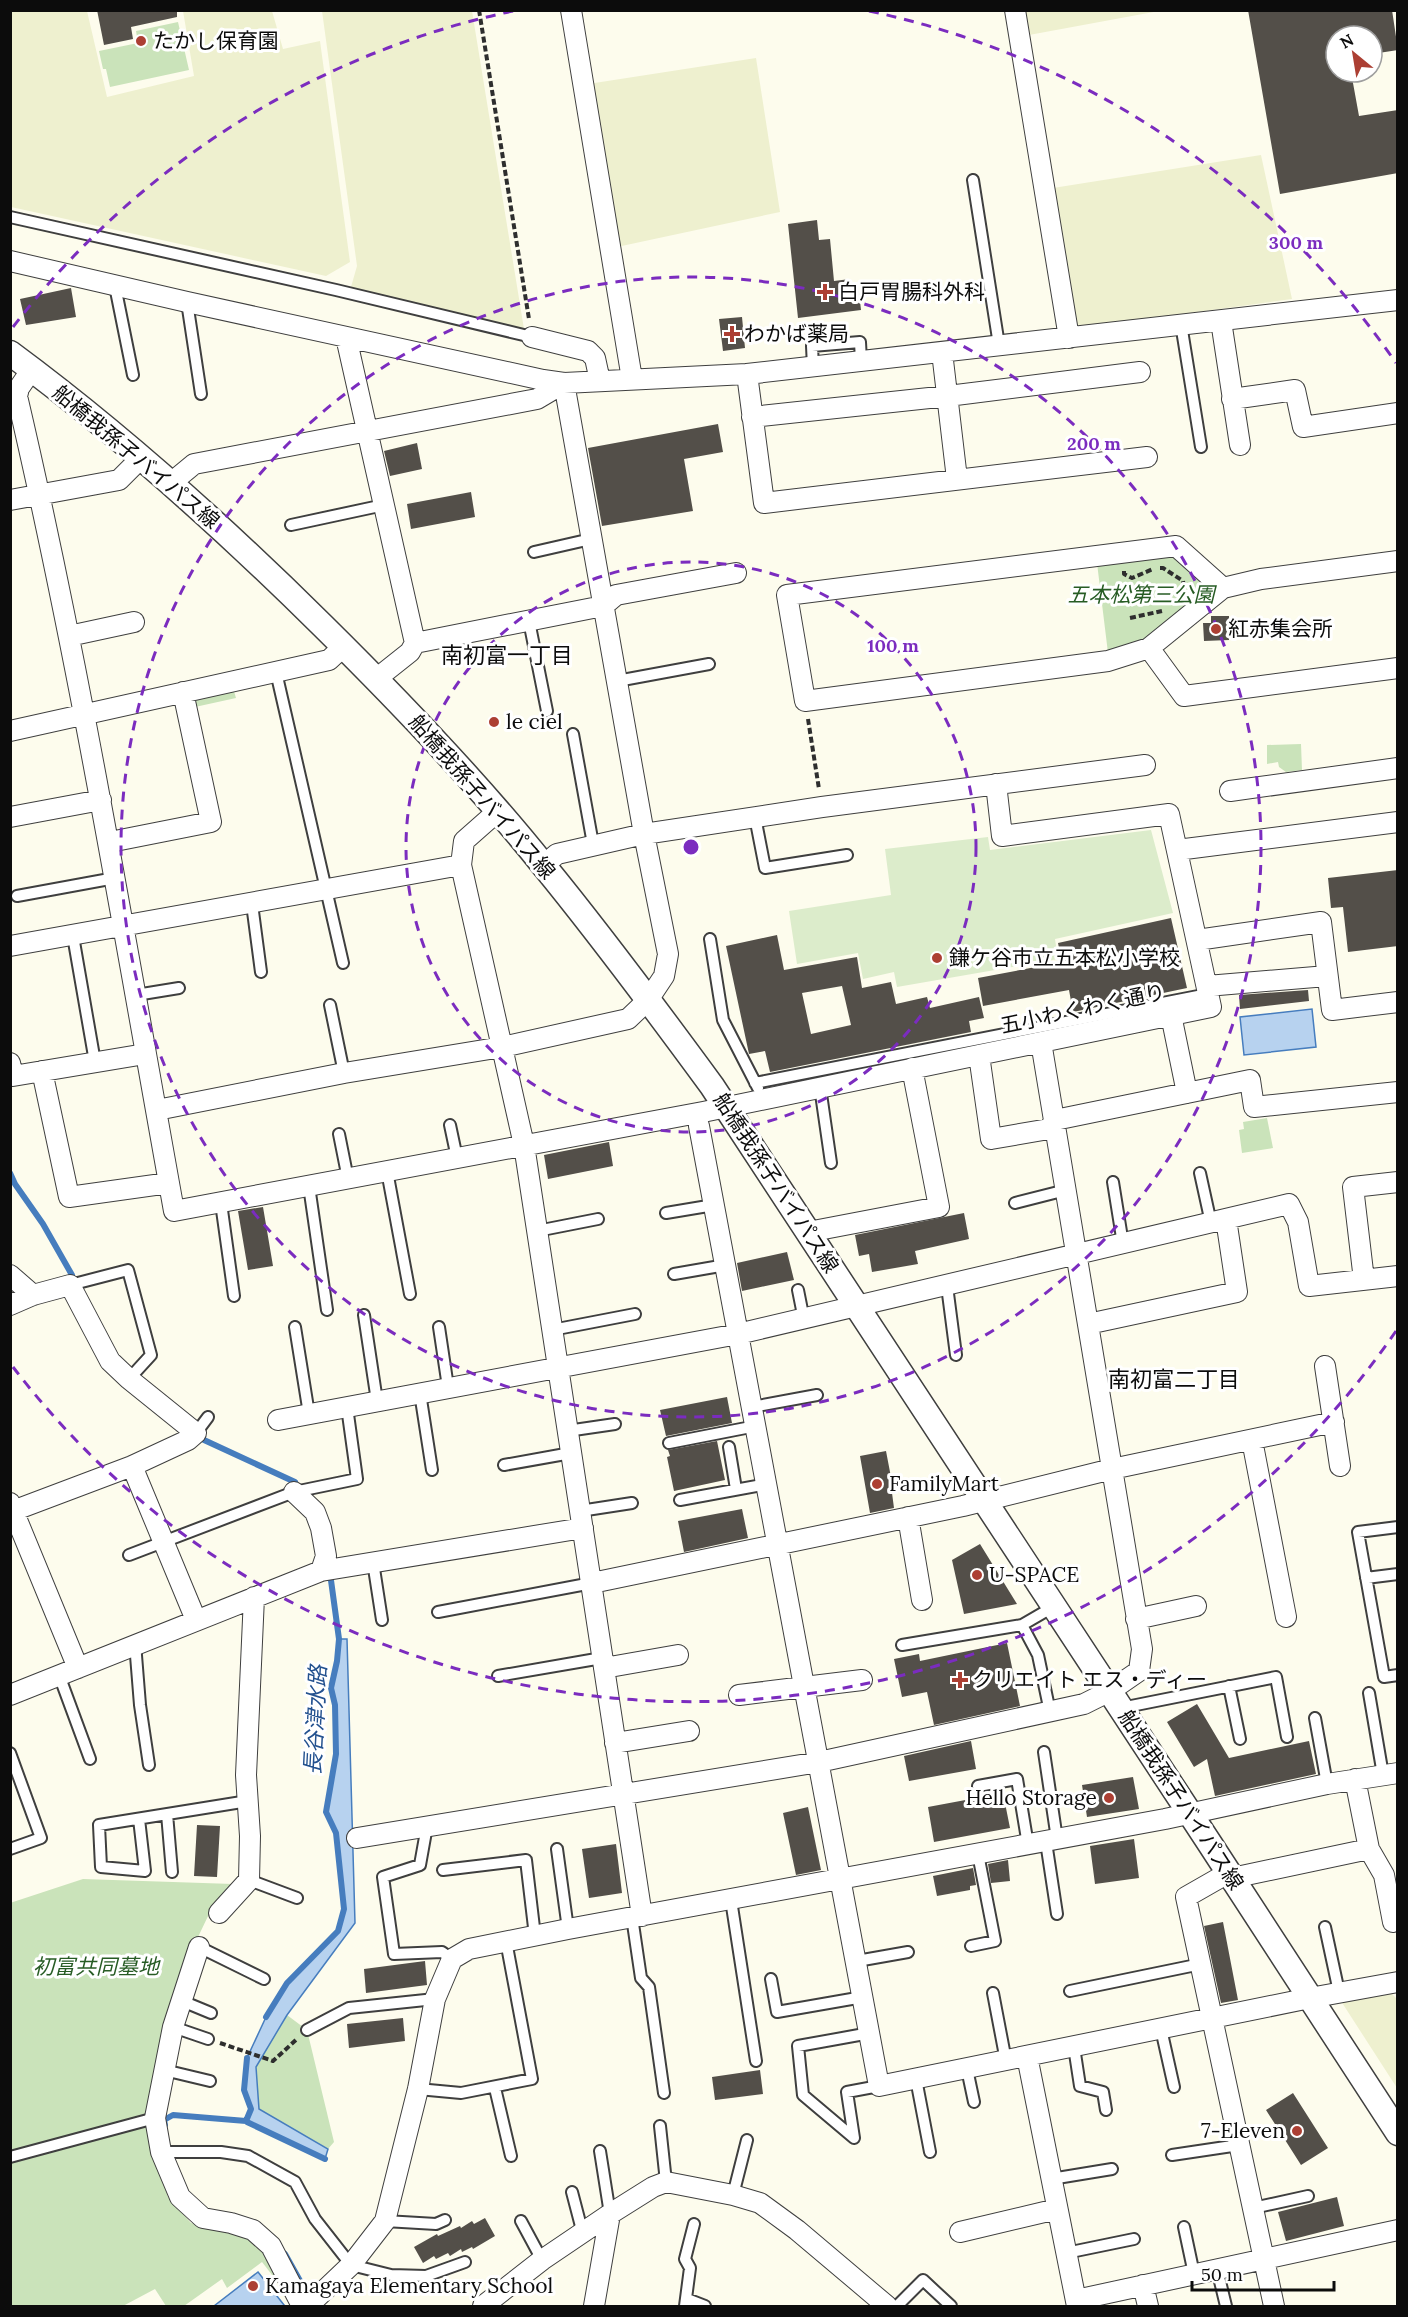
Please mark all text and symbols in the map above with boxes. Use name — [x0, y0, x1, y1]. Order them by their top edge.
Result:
north arrow — [1324, 24, 1384, 84]
place label: たかし保育園 — [153, 27, 279, 54]
text: N — [1336, 29, 1357, 53]
marker: たかし保育園 — [134, 34, 148, 48]
text: 300 m — [1269, 231, 1324, 254]
place label: 白戸胃腸科外科 — [838, 278, 985, 305]
marker: 白戸胃腸科外科 — [816, 283, 834, 301]
place label: わかば薬局 — [744, 320, 849, 347]
marker: わかば薬局 — [725, 327, 739, 341]
street label: 船橋我孫子バイパス線 — [47, 379, 225, 534]
text: 200 m — [1067, 432, 1121, 455]
park label: 五本松第三公園 — [1068, 581, 1217, 608]
place label: 紅赤集会所 — [1228, 615, 1333, 642]
marker: 紅赤集会所 — [1209, 622, 1223, 636]
text: 100 m — [867, 634, 919, 657]
district label: 南初富一丁目 — [441, 641, 573, 669]
place label: le ciel — [506, 708, 563, 735]
street label: 船橋我孫子バイパス線 — [403, 709, 561, 885]
marker: le ciel — [487, 715, 501, 729]
centre of rings — [681, 837, 701, 857]
place label: 鎌ケ谷市立五本松小学校 — [949, 944, 1180, 971]
marker: 鎌ケ谷市立五本松小学校 — [930, 951, 944, 965]
street label: 五小わくわく通り — [998, 978, 1168, 1039]
street label: 船橋我孫子バイパス線 — [708, 1087, 845, 1278]
district label: 南初富二丁目 — [1108, 1365, 1240, 1393]
place label: FamilyMart — [889, 1470, 1000, 1497]
marker: FamilyMart — [870, 1477, 884, 1491]
place label: U-SPACE — [989, 1561, 1079, 1588]
marker: U-SPACE — [970, 1568, 984, 1582]
water label: 長谷津水路 — [298, 1662, 332, 1776]
place label: クリエイト エス・ディー — [972, 1666, 1207, 1693]
marker: クリエイト エス・ディー — [953, 1673, 967, 1687]
street label: 船橋我孫子バイパス線 — [1113, 1704, 1250, 1895]
place label: Hello Storage — [966, 1784, 1097, 1811]
marker: Hello Storage — [1102, 1791, 1116, 1805]
park label: 初富共同墓地 — [33, 1953, 161, 1980]
place label: 7-Eleven — [1201, 2117, 1285, 2144]
marker: 7-Eleven — [1290, 2124, 1304, 2138]
scale bar — [1192, 2254, 1334, 2292]
text: 50 m — [1201, 2263, 1243, 2286]
place label: Kamagaya Elementary School — [265, 2272, 553, 2299]
marker: Kamagaya Elementary School — [246, 2279, 260, 2293]

